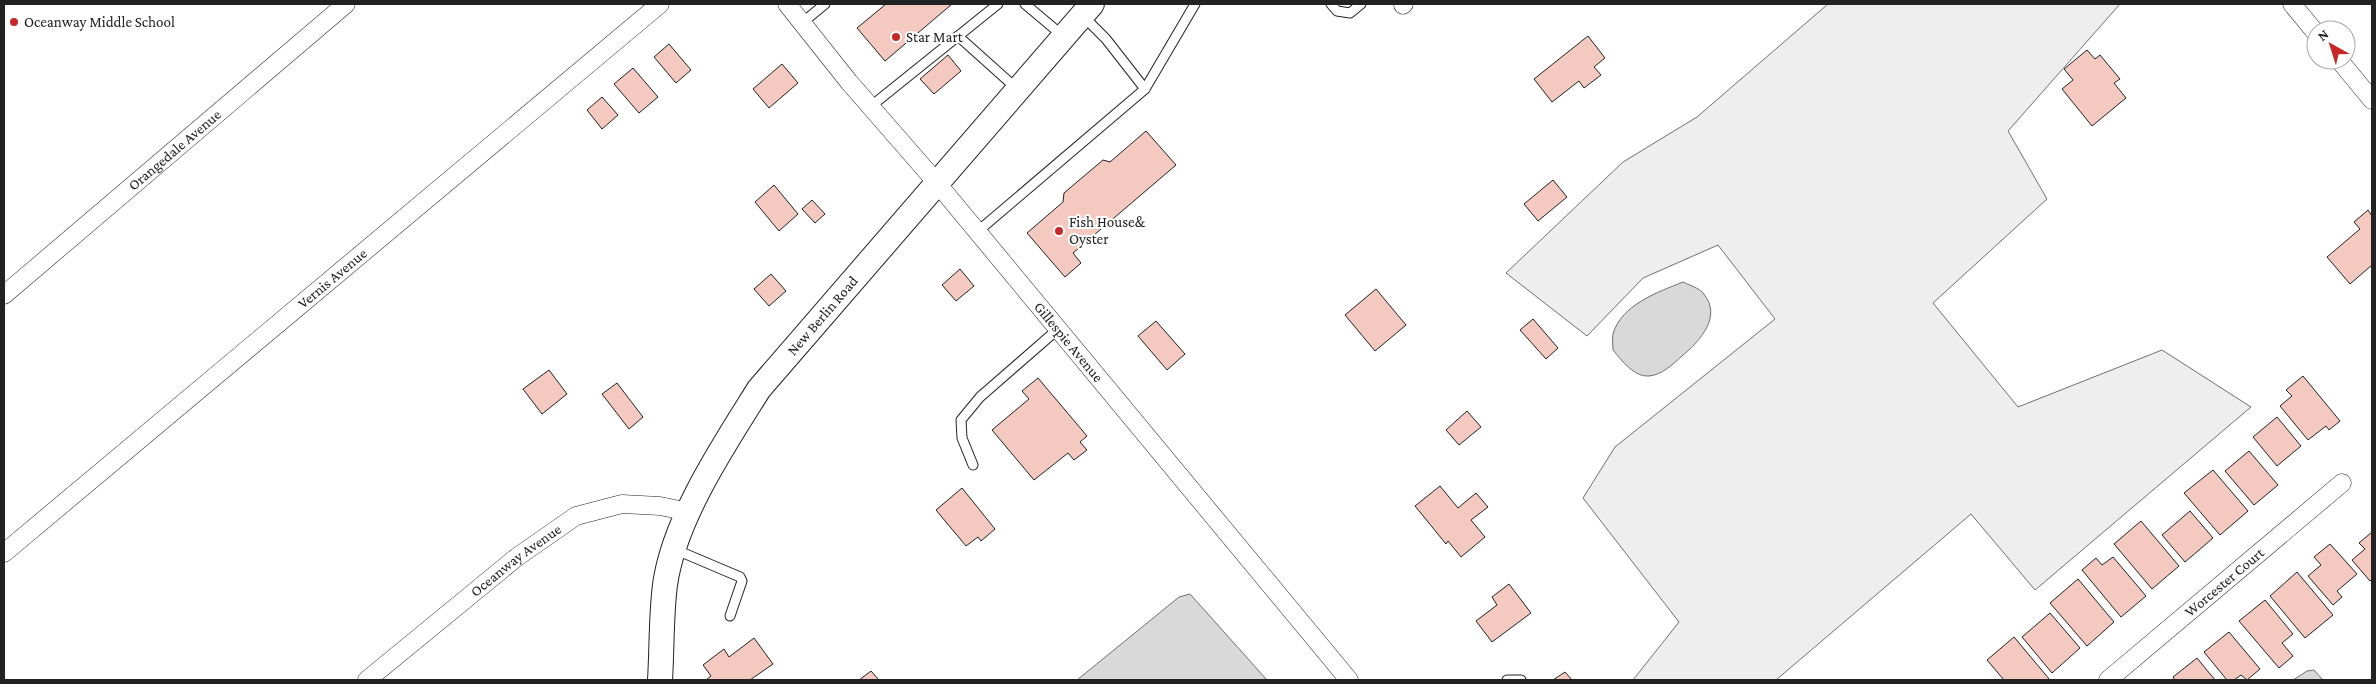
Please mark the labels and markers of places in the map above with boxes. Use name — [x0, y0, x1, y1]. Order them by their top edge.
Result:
place label: Oceanway Middle School — [24, 14, 175, 31]
marker: Oceanway Middle School — [8, 16, 20, 28]
place label: Star Mart — [906, 29, 964, 45]
marker: Star Mart — [890, 31, 902, 43]
place label: Fish House& Oyster — [1069, 214, 1146, 248]
marker: Fish House& Oyster — [1053, 225, 1065, 237]

